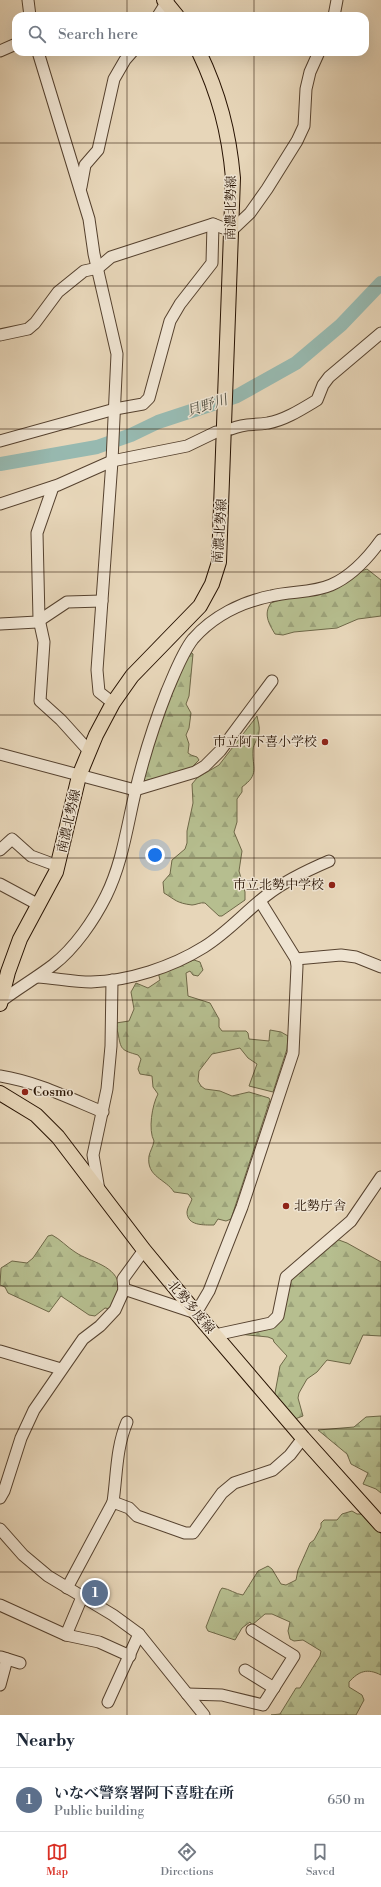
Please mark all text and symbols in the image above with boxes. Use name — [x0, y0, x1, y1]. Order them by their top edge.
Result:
search box — [12, 12, 369, 56]
icon: search — [26, 23, 48, 45]
text: Search here — [58, 25, 138, 44]
street label: 南濃北勢線 — [222, 175, 240, 241]
water label: 貝野川 — [184, 390, 232, 421]
street label: 南濃北勢線 — [210, 498, 230, 564]
place label: 市立阿下喜小学校 — [213, 734, 317, 750]
marker: 市立阿下喜小学校 — [320, 737, 330, 747]
street label: 南濃北勢線 — [54, 788, 84, 854]
your location — [145, 845, 165, 865]
place label: 市立北勢中学校 — [233, 877, 324, 893]
marker: 市立北勢中学校 — [327, 880, 337, 890]
place label: Cosmo — [33, 1084, 74, 1100]
marker: Cosmo — [20, 1087, 30, 1097]
place label: 北勢庁舎 — [294, 1198, 346, 1214]
marker: 北勢庁舎 — [281, 1201, 291, 1211]
street label: 北勢多度線 — [164, 1277, 218, 1337]
pin: 1 — [82, 1578, 108, 1608]
text: Nearby — [16, 1730, 75, 1752]
text: いなべ警察署阿下喜駐在所 — [54, 1784, 234, 1803]
text: 1 — [26, 1792, 32, 1808]
text: 650 m — [327, 1792, 365, 1808]
text: Public building — [54, 1803, 144, 1819]
tab: Map — [46, 1841, 68, 1879]
tab: Directions — [161, 1841, 214, 1879]
tab: Saved — [306, 1841, 335, 1879]

